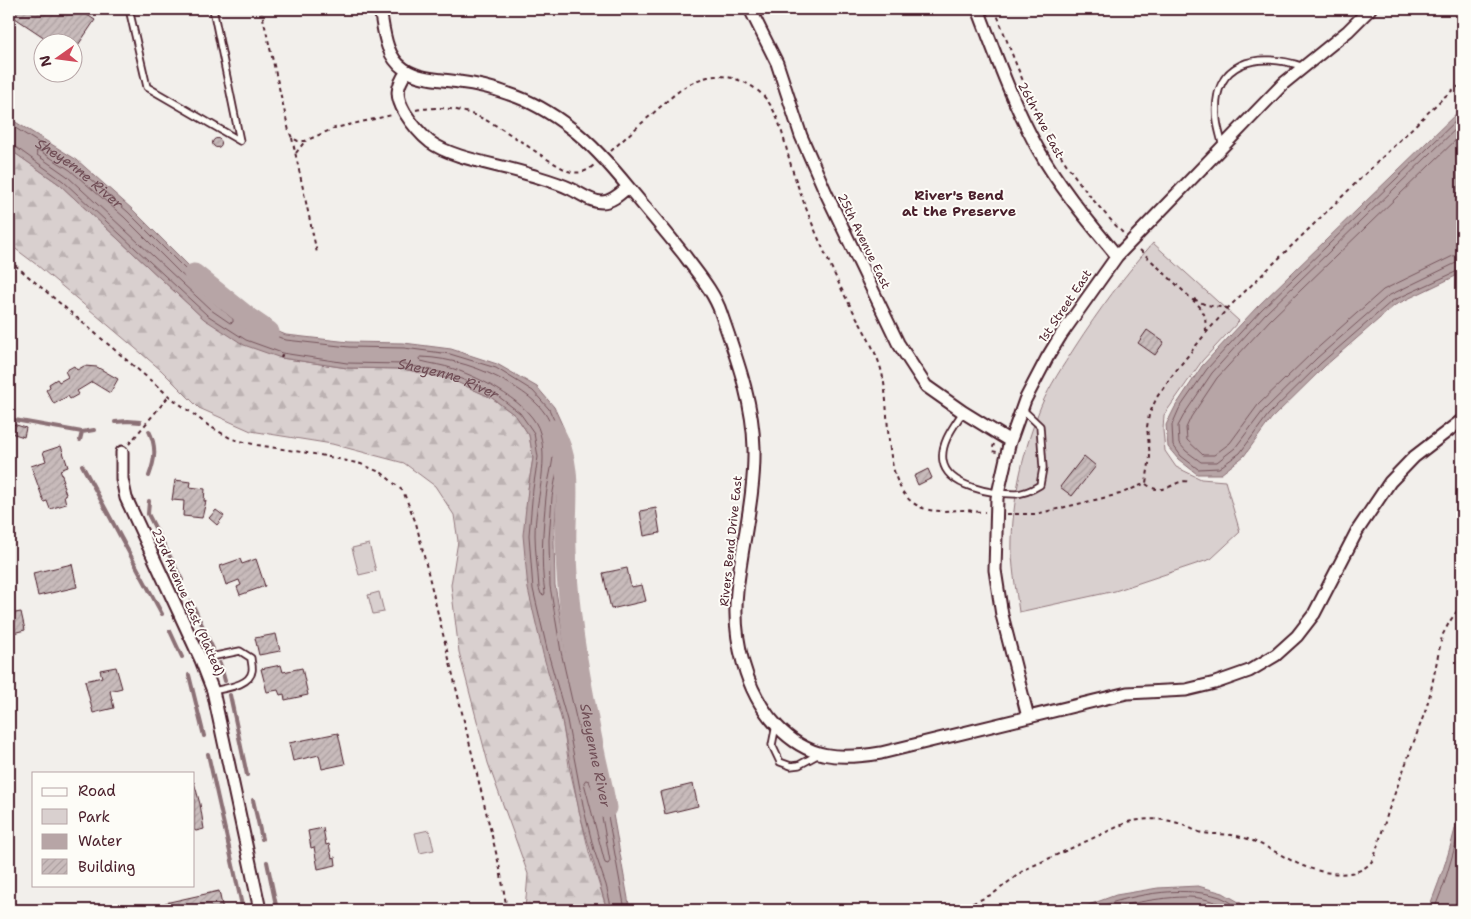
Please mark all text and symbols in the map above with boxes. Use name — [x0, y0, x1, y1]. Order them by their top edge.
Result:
north arrow — [32, 32, 82, 82]
text: N — [35, 54, 55, 69]
street label: 26th Ave East — [1014, 79, 1068, 161]
water label: Sheyenne River — [32, 134, 127, 213]
district label: River's Bend at the Preserve — [902, 186, 1016, 220]
street label: 25th Avenue East — [834, 191, 894, 291]
street label: 1st Street East — [1035, 266, 1095, 346]
water label: Sheyenne River — [398, 355, 503, 403]
street label: Rivers Bend Drive East — [716, 475, 746, 607]
street label: 23rd Avenue East (Platted) — [148, 526, 228, 679]
water label: Sheyenne River — [576, 702, 615, 809]
legend — [32, 772, 195, 886]
text: Road — [78, 781, 116, 801]
text: Park — [78, 807, 110, 827]
text: Water — [78, 831, 122, 851]
text: Building — [78, 857, 135, 877]

